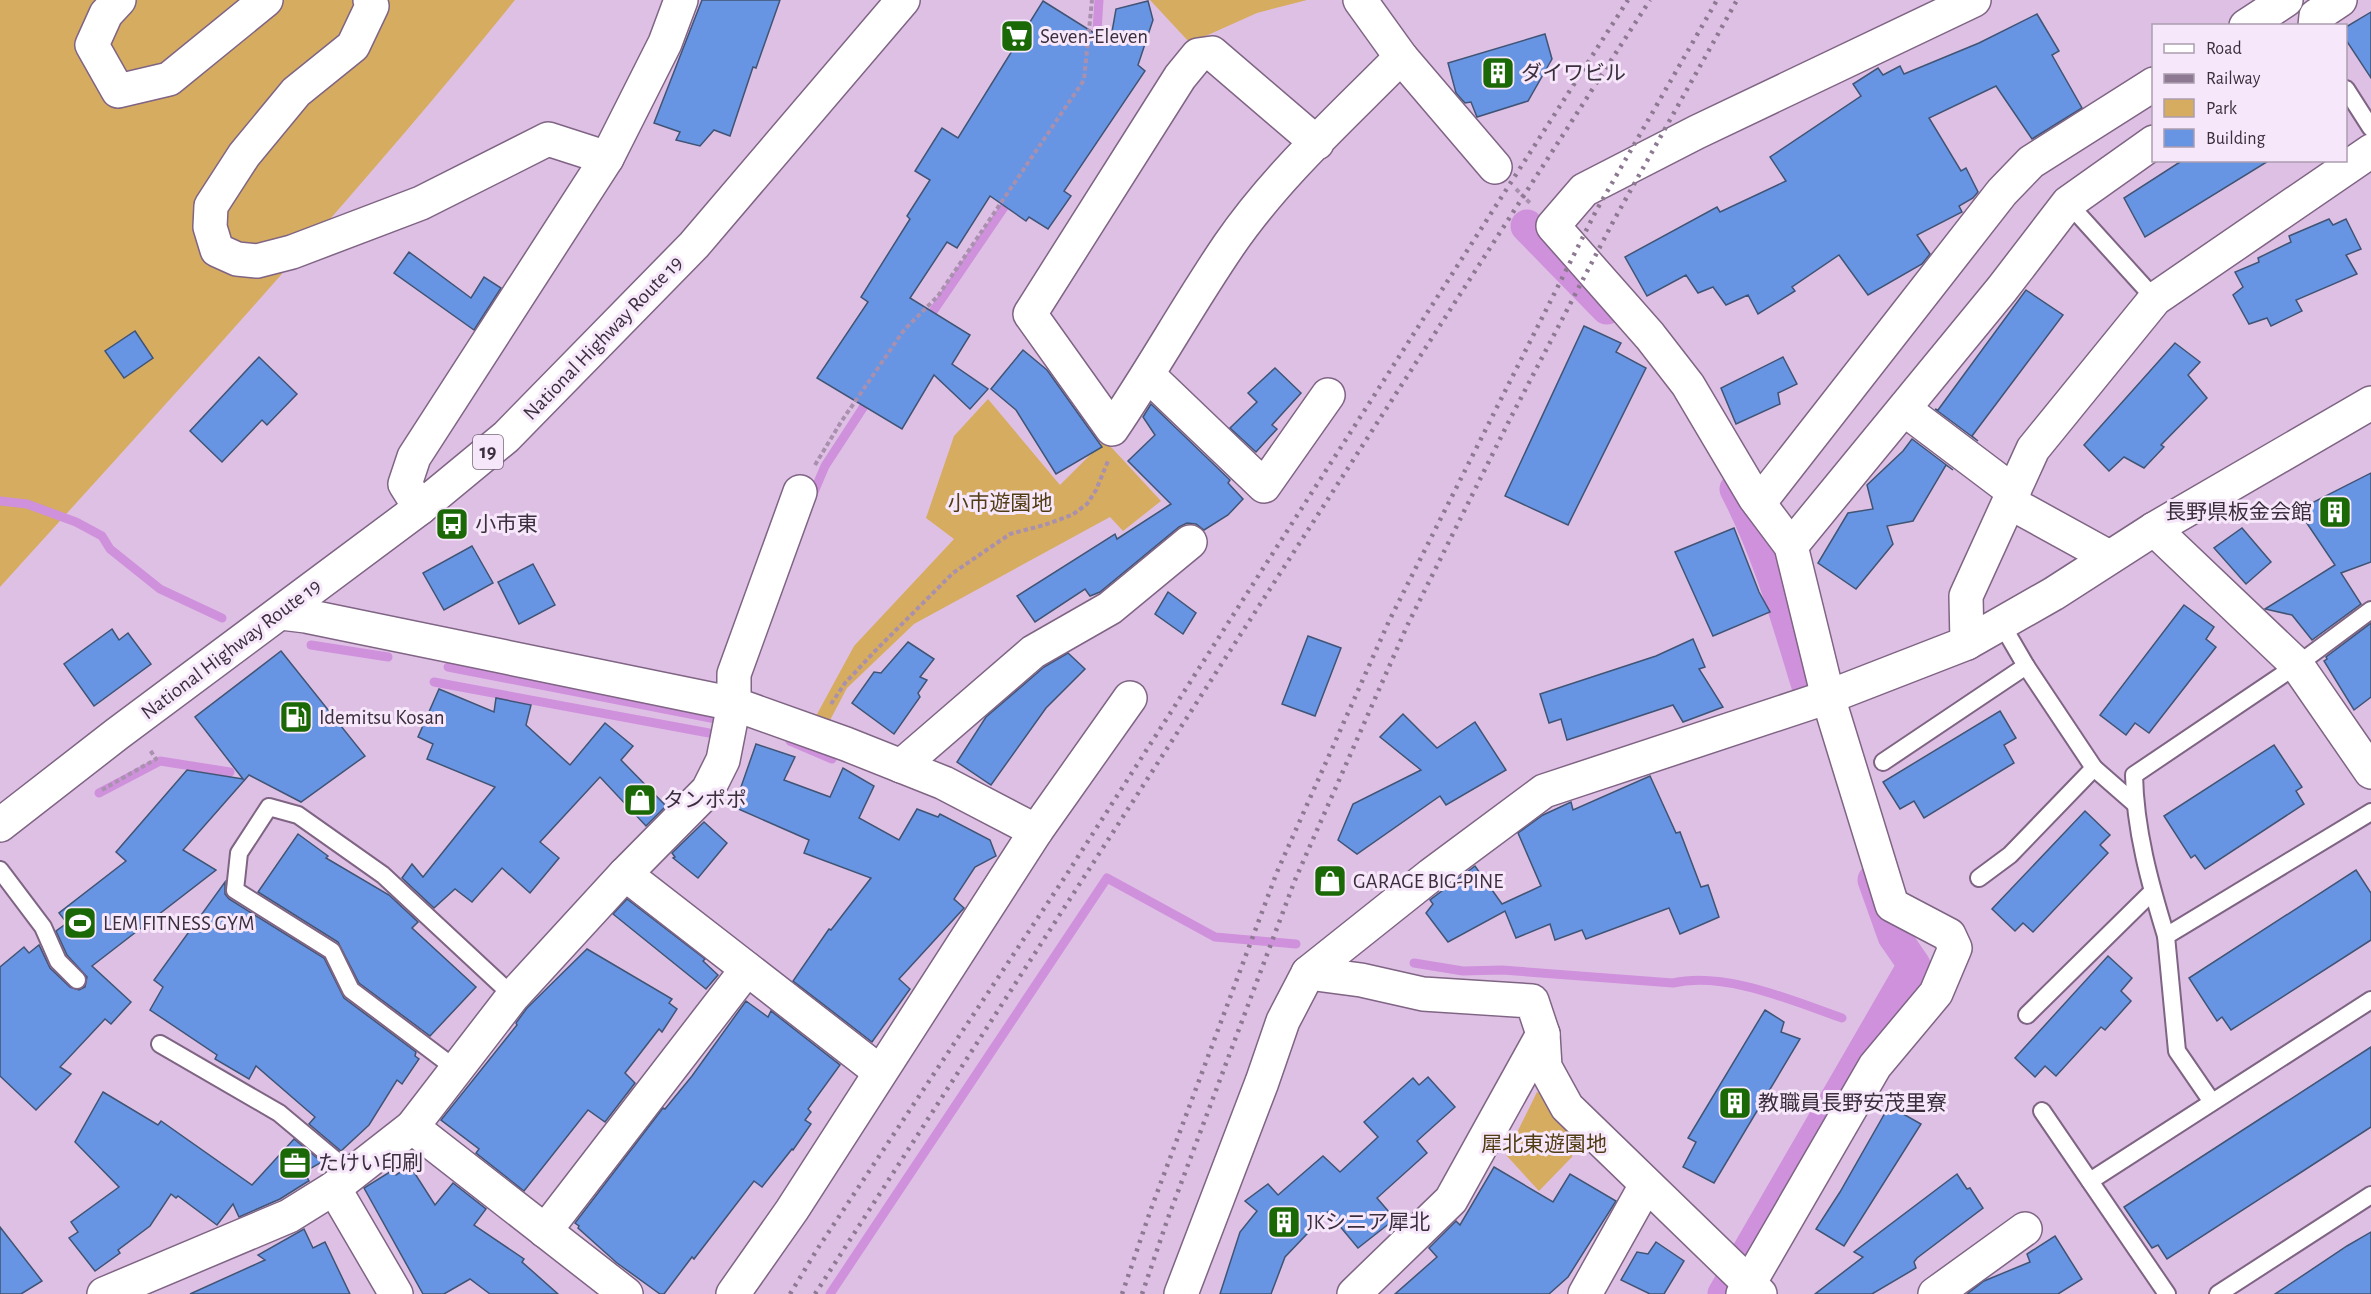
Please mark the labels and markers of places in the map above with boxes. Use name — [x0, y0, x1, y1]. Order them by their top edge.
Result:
supermarket icon: Seven-Eleven — [999, 18, 1035, 54]
place label: Seven-Eleven — [1040, 26, 1148, 47]
building icon: ダイワビル — [1480, 55, 1516, 91]
place label: ダイワビル — [1521, 62, 1626, 84]
building icon: 長野県板金会館 — [2317, 494, 2353, 530]
place label: 長野県板金会館 — [2165, 501, 2312, 523]
bus stop icon: 小市東 — [434, 506, 470, 542]
place label: 小市東 — [475, 513, 538, 535]
fuel station icon: Idemitsu Kosan — [278, 699, 314, 735]
place label: Idemitsu Kosan — [319, 707, 445, 728]
shop icon: タンポポ — [622, 782, 658, 818]
place label: タンポポ — [663, 789, 747, 811]
shop icon: GARAGE BIG-PINE — [1312, 863, 1348, 899]
place label: GARAGE BIG-PINE — [1353, 871, 1503, 892]
sports icon: LEM FITNESS GYM — [62, 905, 98, 941]
place label: LEM FITNESS GYM — [103, 913, 255, 934]
building icon: 教職員長野安茂里寮 — [1717, 1085, 1753, 1121]
place label: 教職員長野安茂里寮 — [1758, 1092, 1947, 1114]
office icon: たけい印刷 — [277, 1145, 313, 1181]
place label: たけい印刷 — [318, 1152, 423, 1174]
building icon: JKシニア犀北 — [1266, 1204, 1302, 1240]
place label: JKシニア犀北 — [1307, 1211, 1430, 1233]

